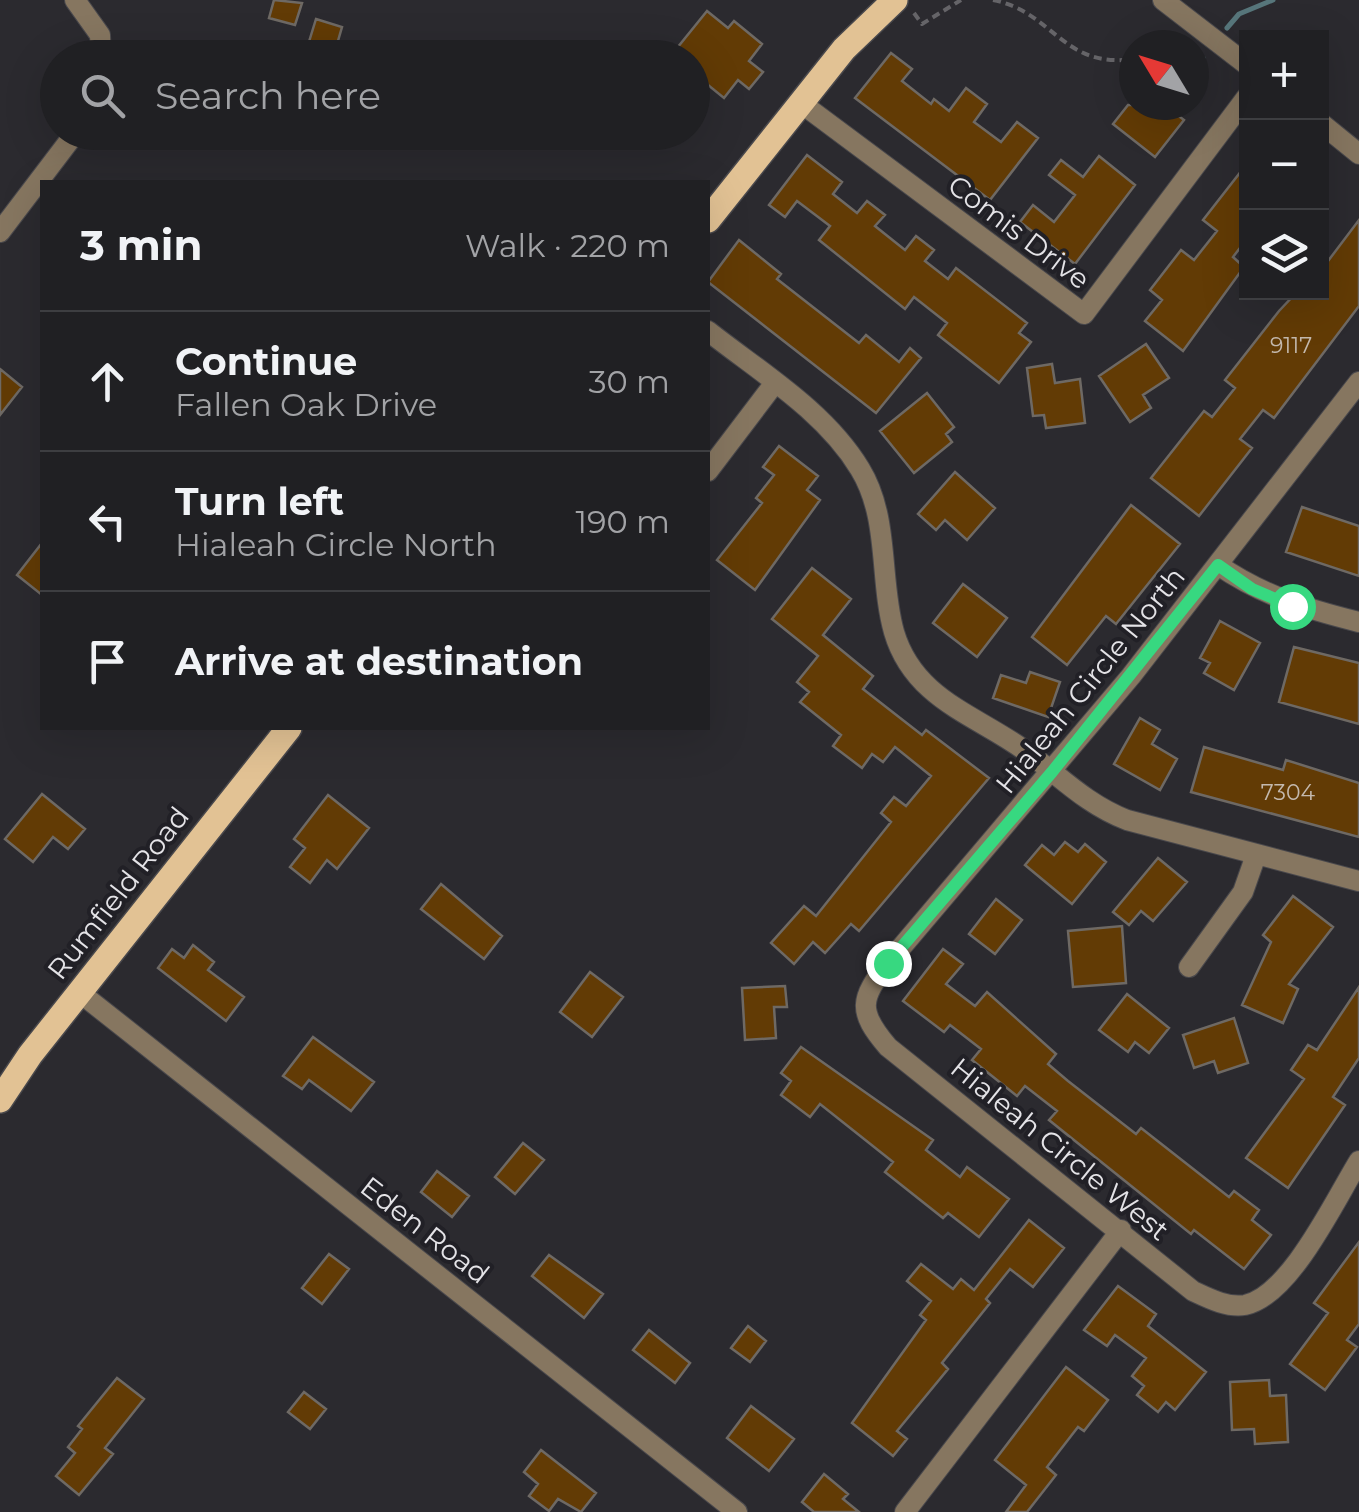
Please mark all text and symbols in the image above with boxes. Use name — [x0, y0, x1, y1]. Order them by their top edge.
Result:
north arrow — [1119, 30, 1209, 120]
map controls — [1239, 30, 1329, 300]
button: + — [1239, 30, 1329, 120]
search box — [40, 40, 710, 150]
icon: search — [75, 68, 130, 123]
text: Search here — [155, 72, 381, 119]
button: − — [1239, 120, 1329, 210]
street label: Comis Drive — [942, 168, 1096, 296]
button: layers — [1239, 210, 1329, 300]
text: 3 min — [80, 219, 202, 271]
text: Walk · 220 m — [465, 226, 670, 265]
house number: 9117 — [1270, 332, 1312, 359]
text: Continue — [175, 338, 357, 385]
icon: ahead — [80, 354, 135, 409]
text: 30 m — [588, 362, 670, 401]
text: Fallen Oak Drive — [175, 385, 437, 424]
text: Turn left — [175, 478, 344, 525]
icon: left — [80, 494, 135, 549]
text: 190 m — [575, 502, 670, 541]
text: Hialeah Circle North — [175, 525, 497, 564]
street label: Hialeah Circle North — [988, 560, 1192, 800]
route start — [1270, 584, 1316, 630]
icon: arrive — [80, 634, 135, 689]
text: Arrive at destination — [175, 638, 583, 685]
house number: 7304 — [1261, 779, 1316, 806]
street label: Rumfield Road — [40, 800, 196, 986]
route end — [866, 941, 912, 987]
street label: Hialeah Circle West — [944, 1051, 1176, 1247]
street label: Eden Road — [354, 1169, 496, 1291]

